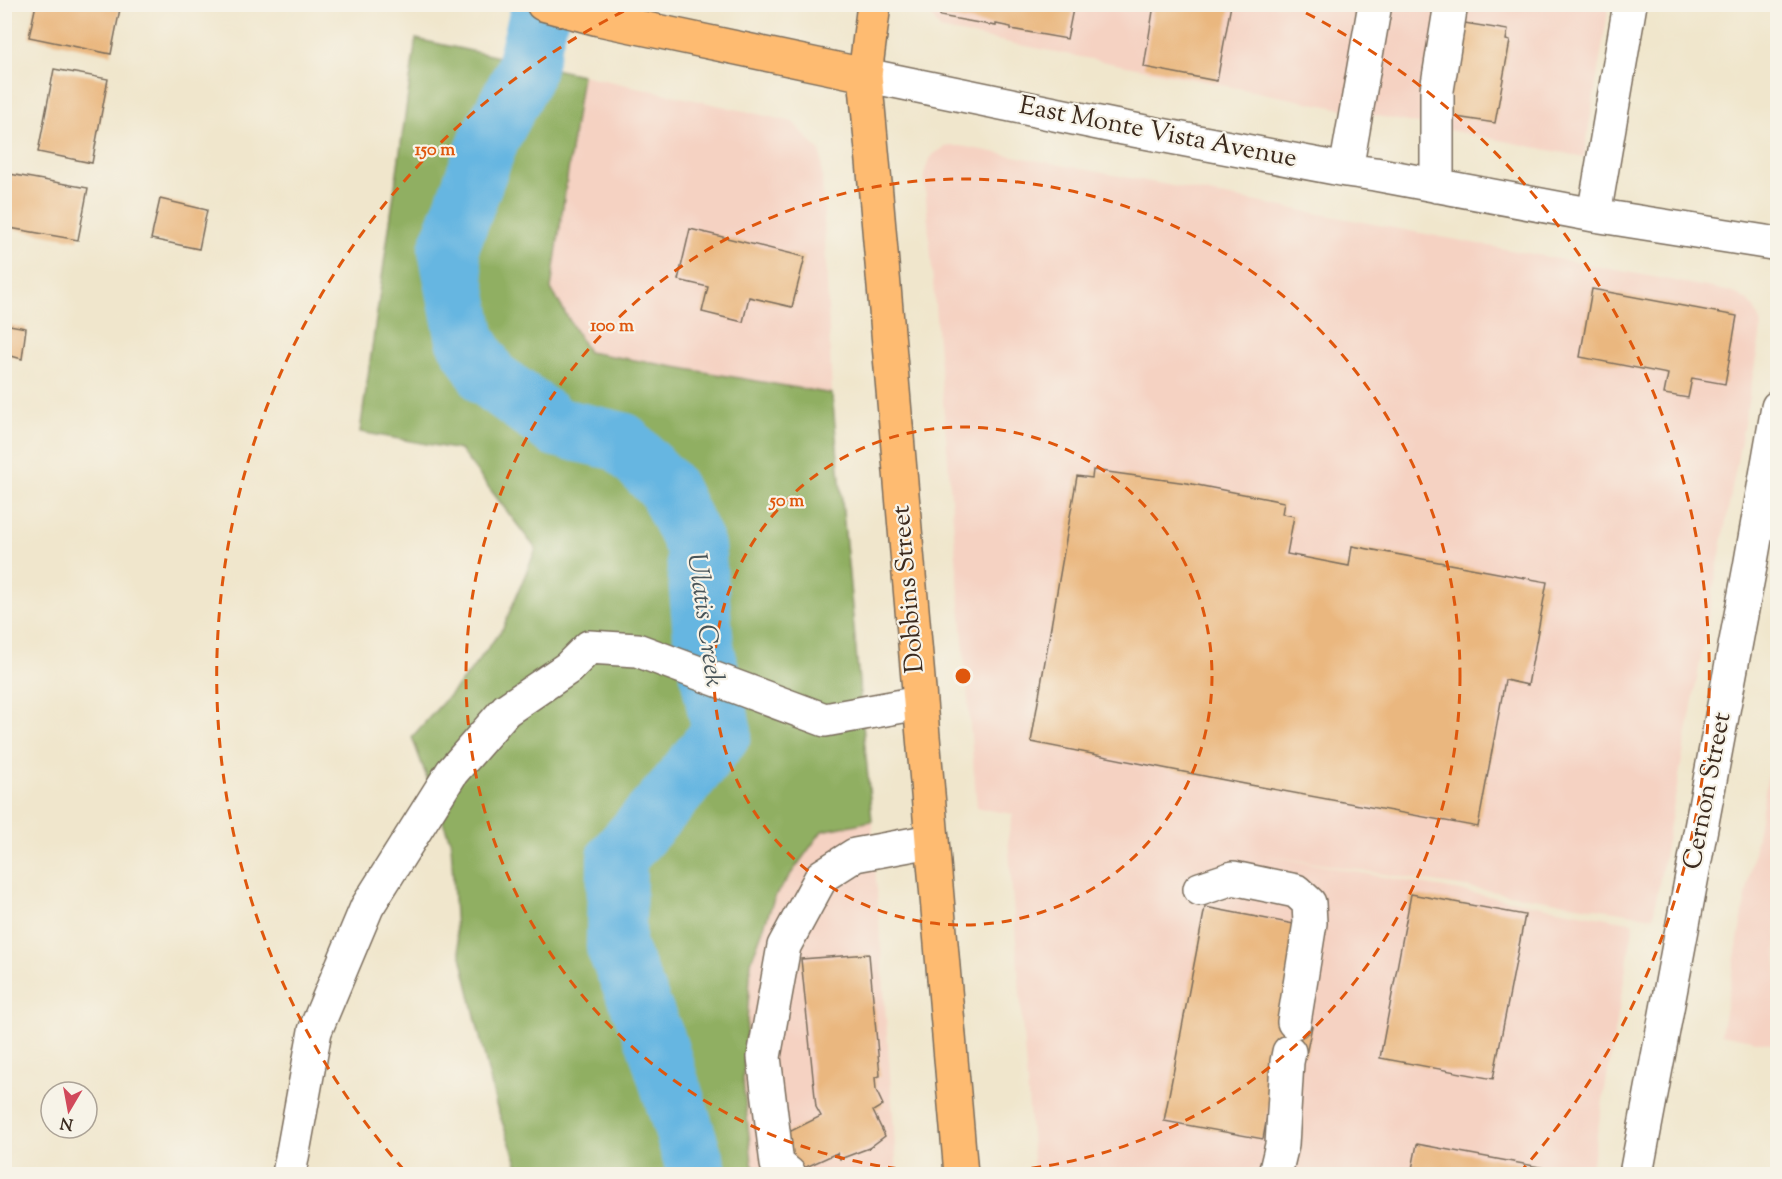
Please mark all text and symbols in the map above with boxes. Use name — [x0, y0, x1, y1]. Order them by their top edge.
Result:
street label: East Monte Vista Avenue — [1016, 88, 1300, 178]
text: 150 m — [415, 138, 455, 164]
text: 100 m — [590, 314, 634, 340]
text: 50 m — [768, 489, 804, 515]
street label: Dobbins Street — [883, 503, 935, 674]
water label: Ulatis Creek — [675, 551, 733, 689]
centre of rings — [953, 666, 973, 686]
street label: Cernon Street — [1675, 709, 1741, 873]
north arrow — [39, 1080, 99, 1140]
text: N — [58, 1110, 75, 1135]

